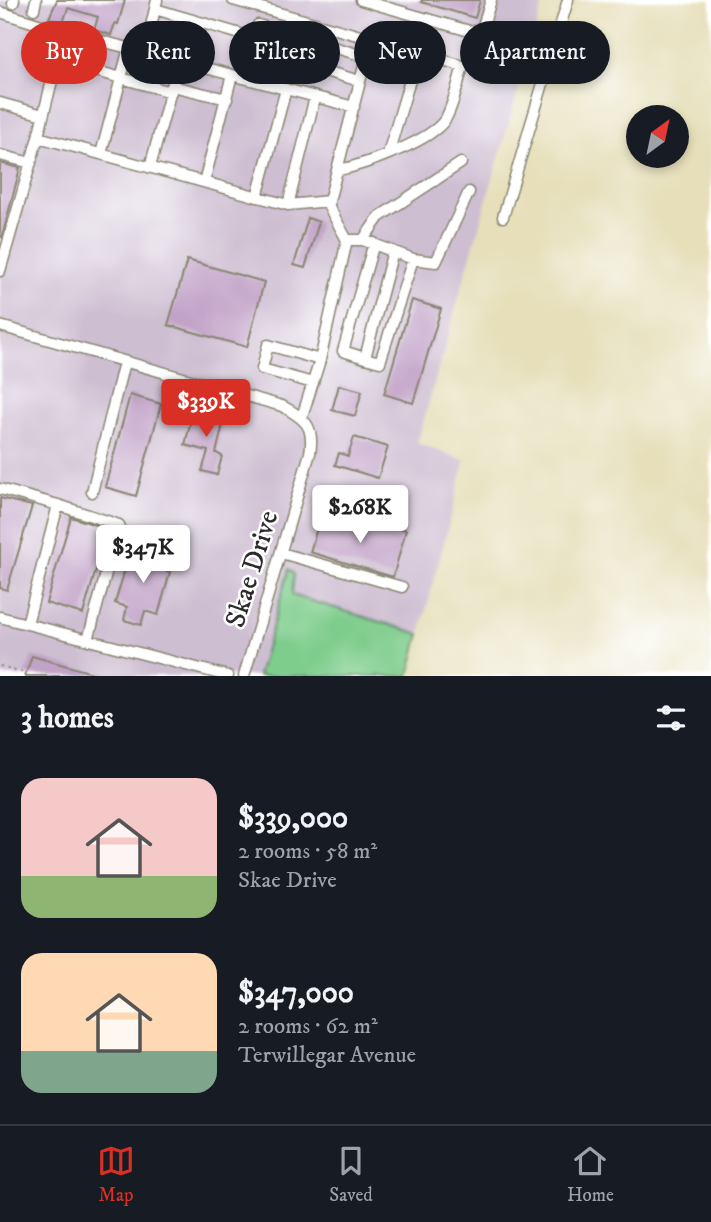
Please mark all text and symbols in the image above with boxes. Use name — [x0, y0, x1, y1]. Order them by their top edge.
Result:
chip: Buy — [21, 21, 107, 84]
chip: Rent — [121, 21, 215, 84]
chip: Filters — [229, 21, 340, 84]
chip: New — [354, 21, 446, 84]
chip: Apartment — [460, 21, 610, 84]
north arrow — [626, 105, 690, 168]
map controls — [626, 105, 689, 168]
pin: $339K — [157, 380, 255, 439]
text: $339K — [177, 387, 235, 416]
pin: $268K — [311, 486, 409, 545]
text: $268K — [328, 493, 392, 522]
street label: Skae Drive — [218, 506, 286, 632]
pin: $347K — [94, 526, 192, 585]
text: $347K — [112, 533, 174, 562]
icon: filters — [652, 699, 690, 737]
text: 3 homes — [21, 700, 114, 737]
text: $339,000 — [238, 800, 348, 837]
icon: home — [77, 806, 161, 890]
text: 2 rooms · 58 m² — [238, 837, 377, 866]
text: Skae Drive — [238, 866, 337, 895]
text: $347,000 — [238, 975, 354, 1012]
icon: home — [77, 981, 161, 1065]
text: 2 rooms · 62 m² — [238, 1012, 378, 1041]
text: Terwillegar Avenue — [238, 1041, 416, 1070]
tab: Map — [97, 1142, 135, 1207]
tab: Saved — [329, 1142, 373, 1207]
tab: Home — [567, 1142, 614, 1207]

